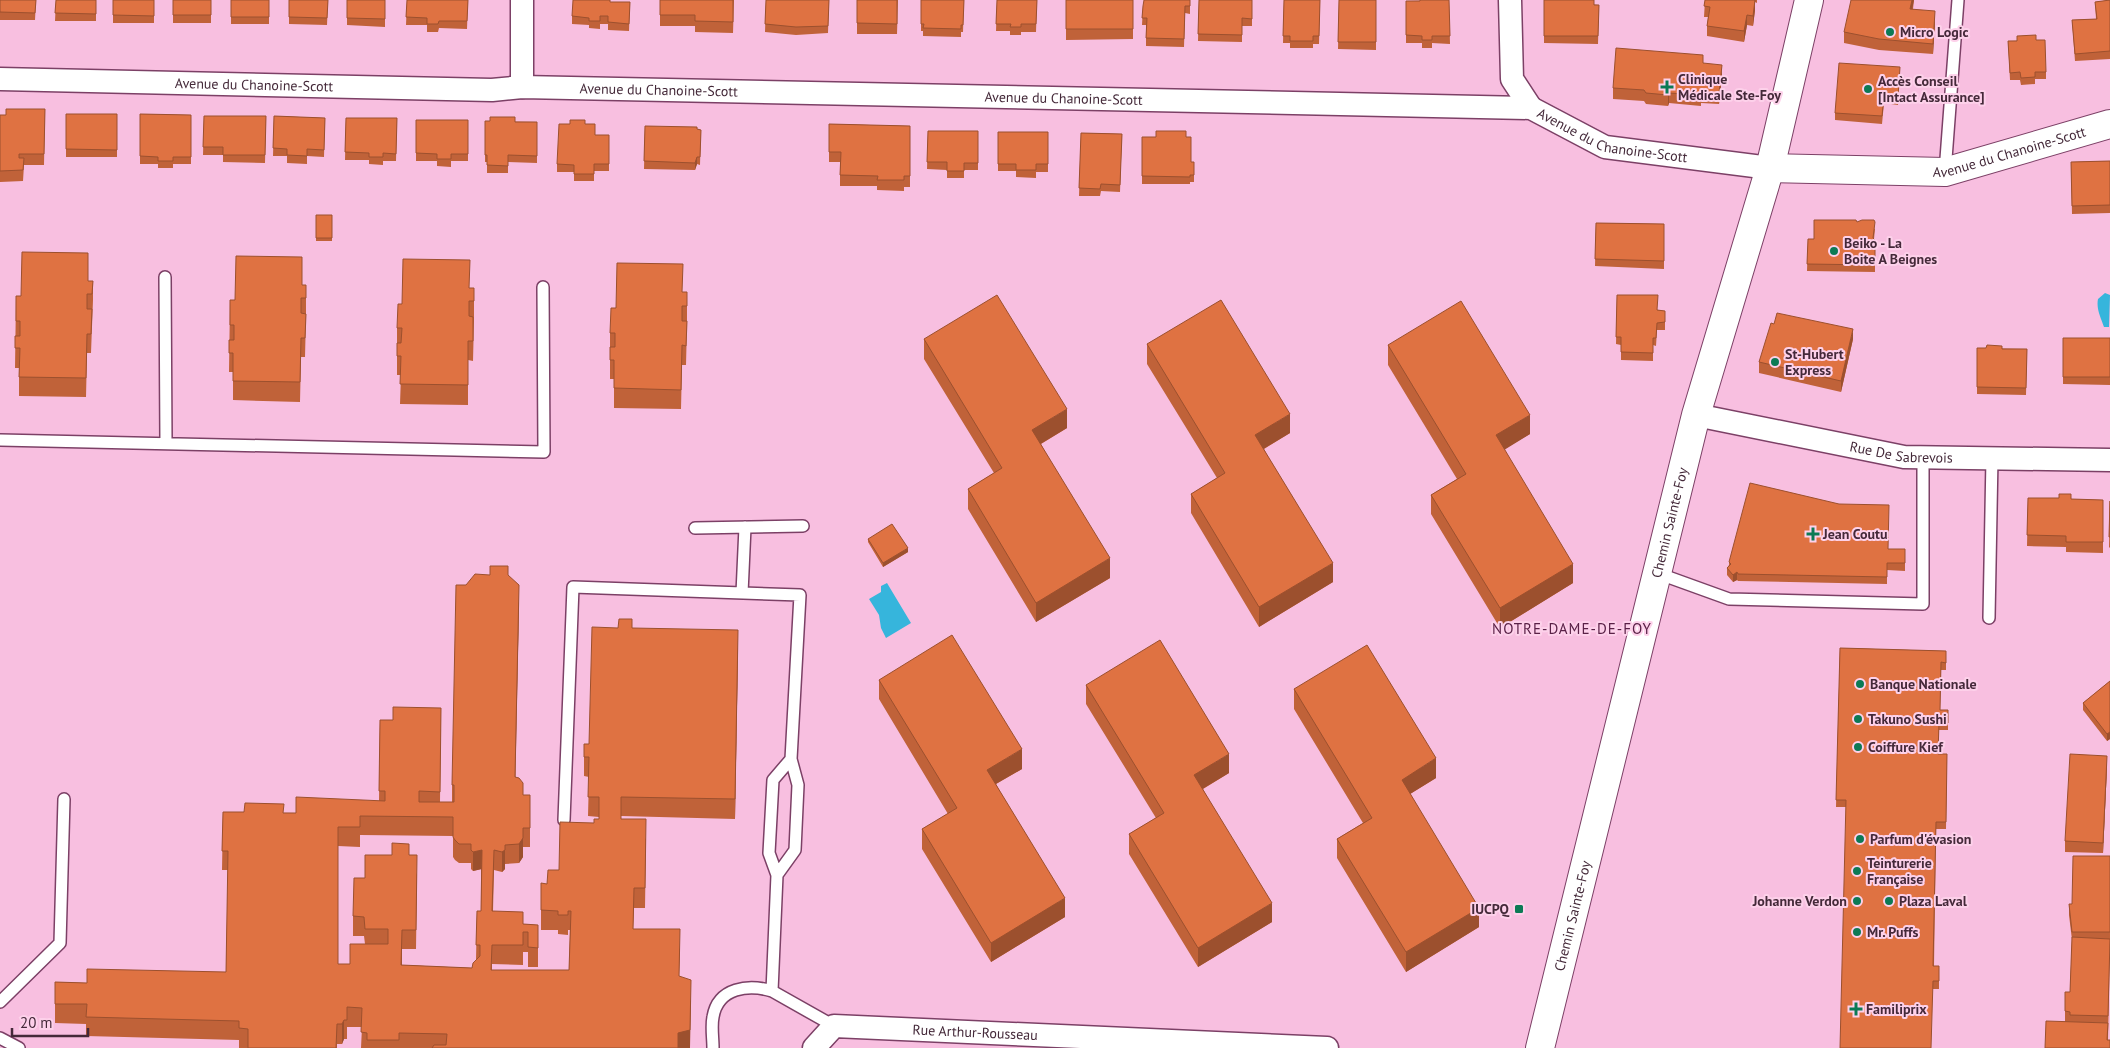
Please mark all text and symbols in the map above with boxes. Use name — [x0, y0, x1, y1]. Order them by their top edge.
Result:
place label: Micro Logic — [1900, 23, 1969, 41]
marker: Micro Logic — [1884, 26, 1896, 38]
place label: Clinique Médicale Ste-Foy — [1678, 70, 1781, 104]
place label: Accès Conseil [Intact Assurance] — [1878, 72, 1985, 106]
street label: Avenue du Chanoine-Scott — [175, 74, 333, 95]
street label: Avenue du Chanoine-Scott — [579, 79, 738, 100]
marker: Clinique Médicale Ste-Foy — [1660, 80, 1674, 94]
marker: Accès Conseil [Intact Assurance] — [1862, 83, 1874, 95]
street label: Avenue du Chanoine-Scott — [984, 88, 1143, 109]
street label: Avenue du Chanoine-Scott — [1534, 104, 1689, 166]
street label: Avenue du Chanoine-Scott — [1933, 122, 2088, 181]
place label: Beiko - La Boite A Beignes — [1844, 234, 1937, 268]
marker: Beiko - La Boite A Beignes — [1828, 245, 1840, 257]
place label: St-Hubert Express — [1785, 345, 1844, 379]
marker: St-Hubert Express — [1769, 356, 1781, 368]
street label: Rue De Sabrevois — [1848, 437, 1953, 467]
street label: Chemin Sainte-Foy — [1647, 465, 1692, 580]
place label: Jean Coutu — [1822, 525, 1888, 543]
marker: Jean Coutu — [1807, 528, 1819, 540]
district label: NOTRE-DAME-DE-FOY — [1492, 619, 1652, 638]
place label: Banque Nationale — [1870, 675, 1977, 693]
marker: Banque Nationale — [1854, 678, 1866, 690]
place label: Takuno Sushi — [1868, 710, 1947, 728]
marker: Takuno Sushi — [1852, 713, 1864, 725]
place label: Coiffure Kief — [1868, 738, 1944, 756]
marker: Coiffure Kief — [1852, 741, 1864, 753]
place label: Parfum d'évasion — [1870, 830, 1971, 848]
marker: Parfum d'évasion — [1854, 833, 1866, 845]
place label: Teinturerie Française — [1867, 854, 1932, 888]
street label: Chemin Sainte-Foy — [1550, 858, 1595, 973]
marker: Teinturerie Française — [1851, 865, 1863, 877]
place label: Johanne Verdon — [1752, 892, 1847, 910]
place label: Plaza Laval — [1899, 892, 1968, 910]
marker: Johanne Verdon — [1851, 895, 1863, 907]
marker: Plaza Laval — [1883, 895, 1895, 907]
place label: IUCPQ — [1471, 900, 1510, 918]
marker: IUCPQ — [1513, 903, 1525, 915]
place label: Mr. Puffs — [1867, 923, 1918, 941]
marker: Mr. Puffs — [1851, 926, 1863, 938]
place label: Familiprix — [1866, 1000, 1927, 1018]
marker: Familiprix — [1850, 1003, 1862, 1015]
scale bar — [12, 1006, 89, 1038]
text: 20 m — [20, 1013, 53, 1032]
street label: Rue Arthur-Rousseau — [912, 1021, 1038, 1044]

